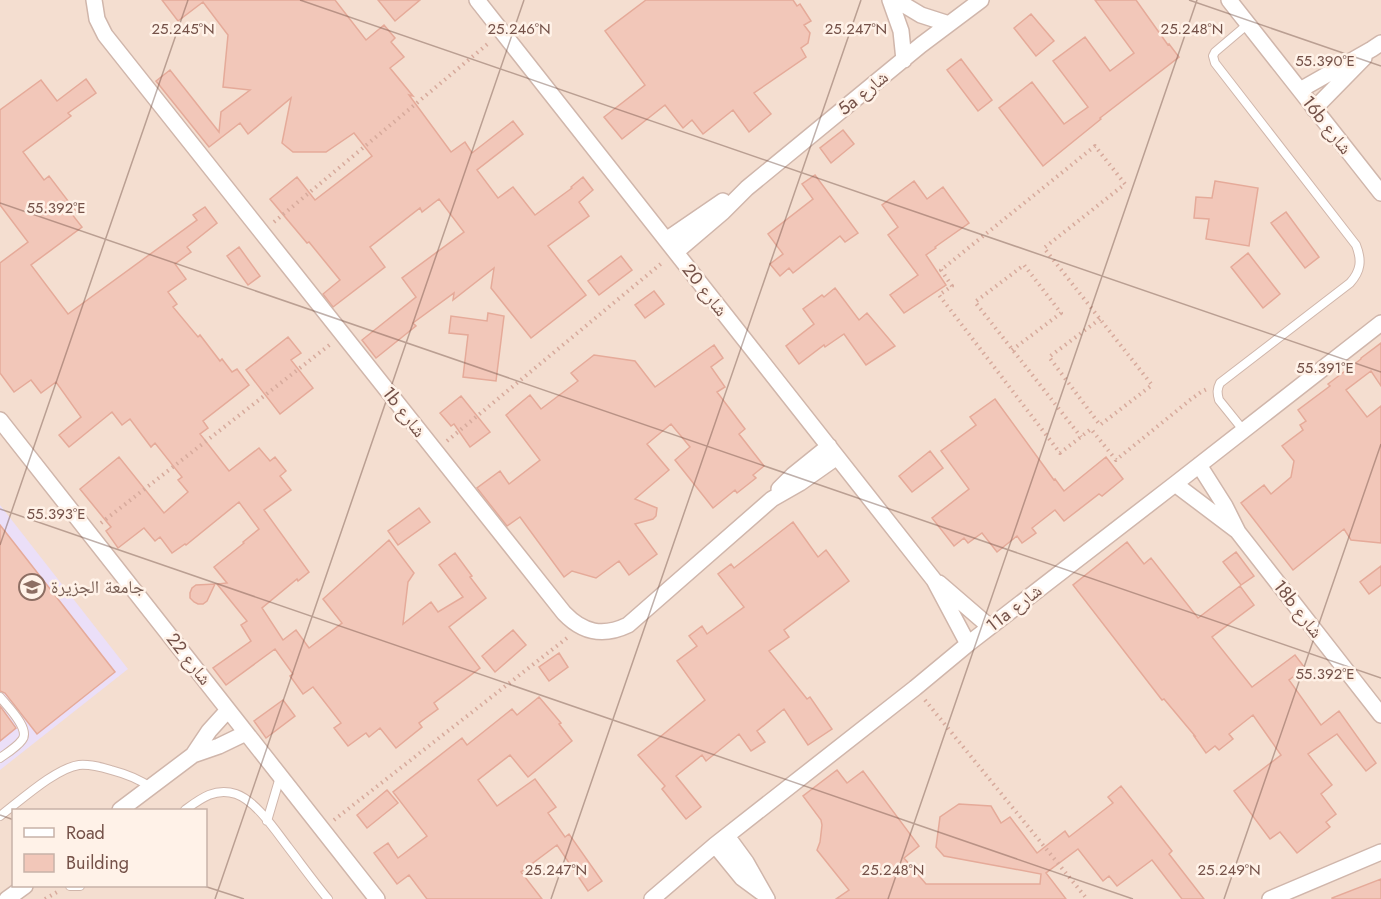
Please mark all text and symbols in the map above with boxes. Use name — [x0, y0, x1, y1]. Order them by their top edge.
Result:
text: 25.245°N — [151, 18, 215, 40]
text: 25.246°N — [487, 18, 551, 40]
text: 25.247°N — [825, 18, 887, 40]
text: 25.248°N — [1161, 18, 1223, 40]
text: 55.390°E — [1295, 50, 1355, 72]
street label: 5a شارع — [832, 65, 894, 121]
street label: 16b شارع — [1296, 90, 1358, 160]
text: 55.392°E — [26, 197, 86, 219]
street label: شارع 20 — [676, 258, 734, 322]
text: 55.391°E — [1296, 357, 1354, 379]
street label: 1b شارع — [376, 381, 432, 443]
text: 55.393°E — [27, 503, 85, 525]
school or university icon: جامعة الجزيرة — [17, 572, 47, 602]
place label: جامعة الجزيرة — [51, 574, 144, 600]
street label: 18b شارع — [1267, 574, 1329, 644]
street label: 11a شارع — [981, 578, 1047, 638]
street label: شارع 22 — [160, 627, 218, 691]
text: 55.392°E — [1295, 663, 1355, 685]
legend — [12, 809, 207, 887]
text: Road — [66, 820, 105, 846]
text: Building — [66, 850, 129, 876]
text: 25.247°N — [525, 859, 587, 881]
text: 25.248°N — [862, 859, 924, 881]
text: 25.249°N — [1197, 859, 1261, 881]

